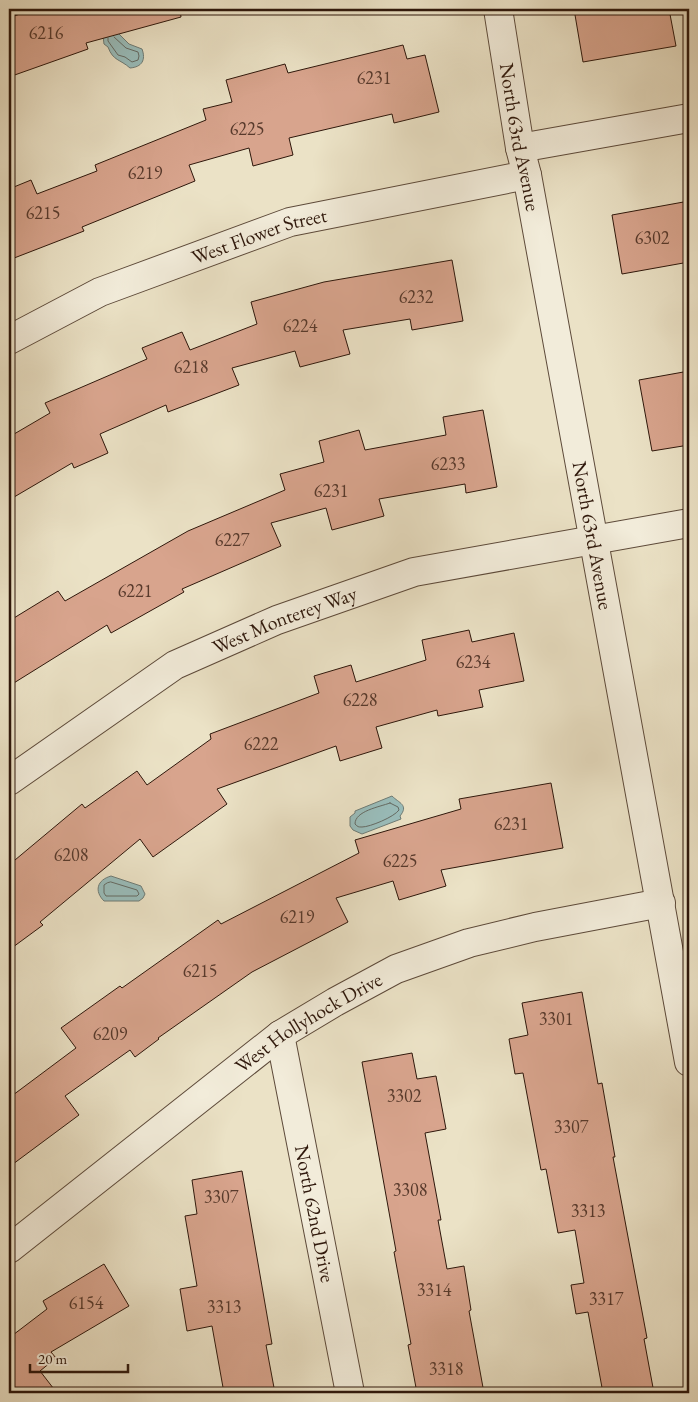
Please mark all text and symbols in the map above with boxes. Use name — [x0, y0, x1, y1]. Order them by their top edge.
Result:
house number: 6216 — [29, 21, 64, 44]
street label: North 63rd Avenue — [494, 61, 546, 214]
house number: 6231 — [357, 66, 391, 89]
house number: 6225 — [230, 117, 264, 140]
house number: 6219 — [128, 161, 163, 184]
house number: 6215 — [26, 201, 60, 224]
street label: West Flower Street — [188, 202, 330, 270]
house number: 6302 — [635, 226, 670, 249]
house number: 6232 — [399, 285, 434, 308]
house number: 6224 — [283, 314, 318, 337]
house number: 6218 — [174, 355, 208, 378]
house number: 6233 — [431, 452, 465, 475]
street label: North 63rd Avenue — [567, 459, 619, 612]
house number: 6231 — [314, 479, 348, 502]
house number: 6227 — [215, 528, 250, 551]
house number: 6221 — [118, 579, 152, 602]
street label: West Monterey Way — [208, 580, 360, 660]
house number: 6234 — [456, 650, 491, 673]
house number: 6228 — [343, 688, 377, 711]
house number: 6222 — [244, 732, 279, 755]
house number: 6231 — [494, 812, 528, 835]
house number: 6208 — [54, 843, 88, 866]
house number: 6225 — [383, 849, 417, 872]
house number: 6219 — [280, 905, 315, 928]
house number: 6215 — [183, 959, 217, 982]
street label: West Hollyhock Drive — [229, 966, 387, 1079]
house number: 3301 — [539, 1007, 573, 1030]
house number: 6209 — [93, 1022, 128, 1045]
house number: 3302 — [387, 1084, 422, 1107]
house number: 3307 — [554, 1115, 589, 1138]
street label: North 62nd Drive — [289, 1143, 341, 1285]
house number: 3308 — [393, 1178, 427, 1201]
house number: 3307 — [204, 1185, 239, 1208]
house number: 3313 — [571, 1199, 605, 1222]
house number: 3314 — [417, 1278, 452, 1301]
house number: 3317 — [589, 1287, 624, 1310]
house number: 6154 — [69, 1291, 104, 1314]
house number: 3313 — [207, 1295, 241, 1318]
scale bar — [30, 1342, 128, 1374]
text: 20 m — [38, 1349, 67, 1368]
house number: 3318 — [429, 1357, 463, 1380]

